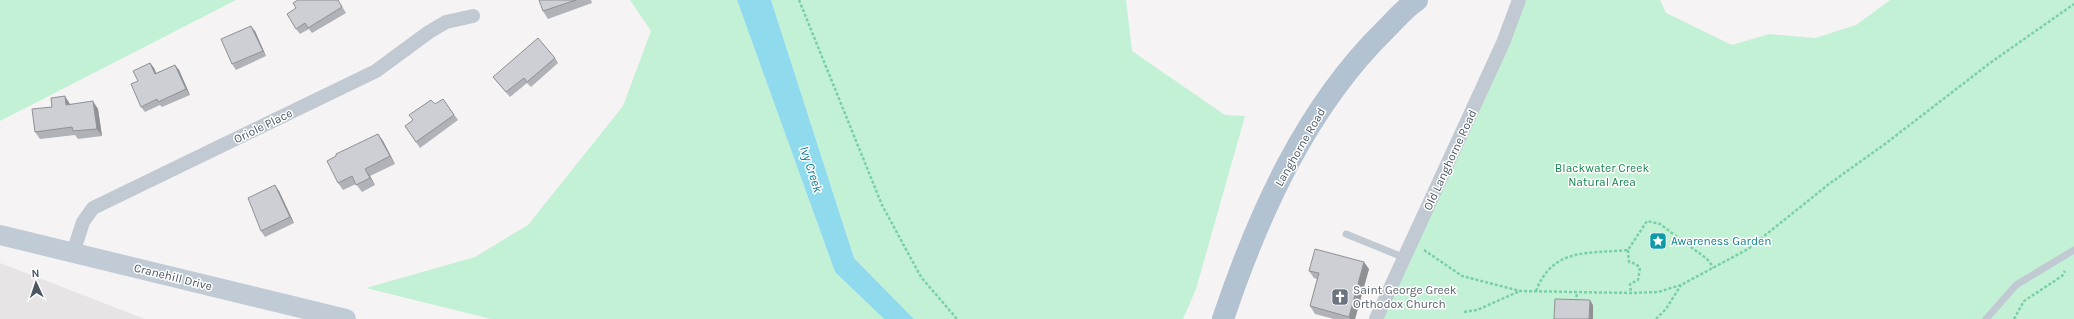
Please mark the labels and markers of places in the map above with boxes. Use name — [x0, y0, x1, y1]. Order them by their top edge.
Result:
place icon: Awareness Garden — [1648, 231, 1668, 251]
place label: Awareness Garden — [1671, 234, 1771, 248]
place label: Saint George Greek Orthodox Church — [1353, 283, 1457, 311]
church icon: Saint George Greek Orthodox Church — [1330, 287, 1350, 307]

